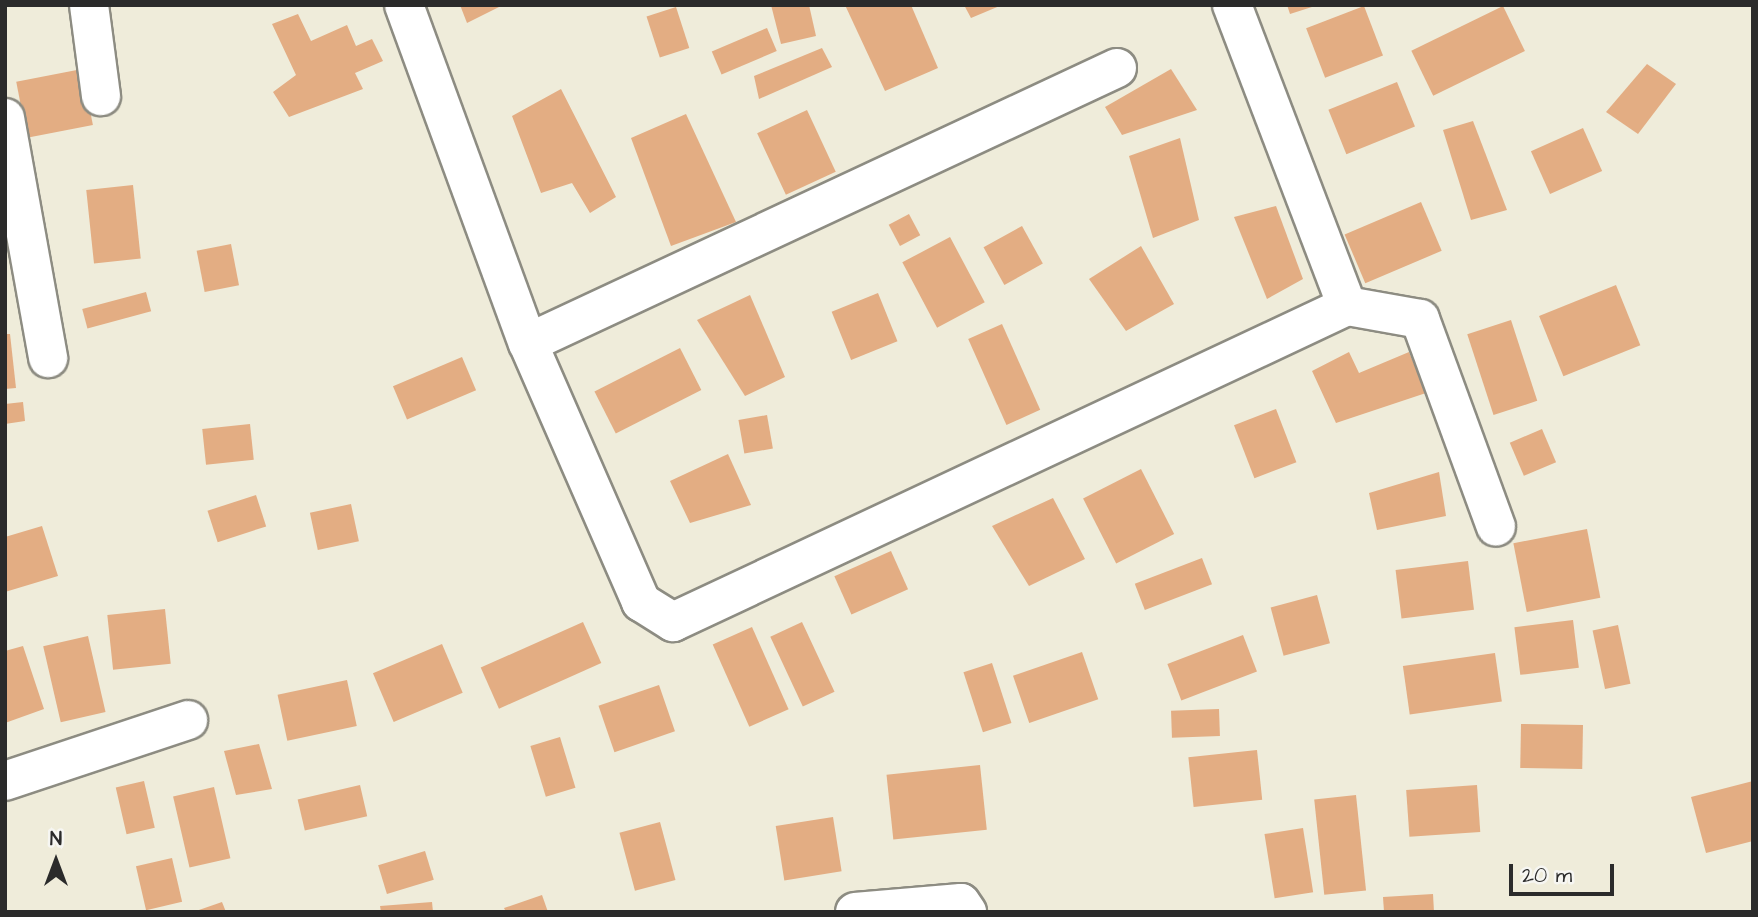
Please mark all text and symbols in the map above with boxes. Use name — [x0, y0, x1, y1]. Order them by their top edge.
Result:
north arrow — [21, 826, 91, 896]
text: N — [50, 826, 62, 853]
scale bar — [1513, 850, 1618, 894]
text: 20 m — [1522, 861, 1572, 890]

